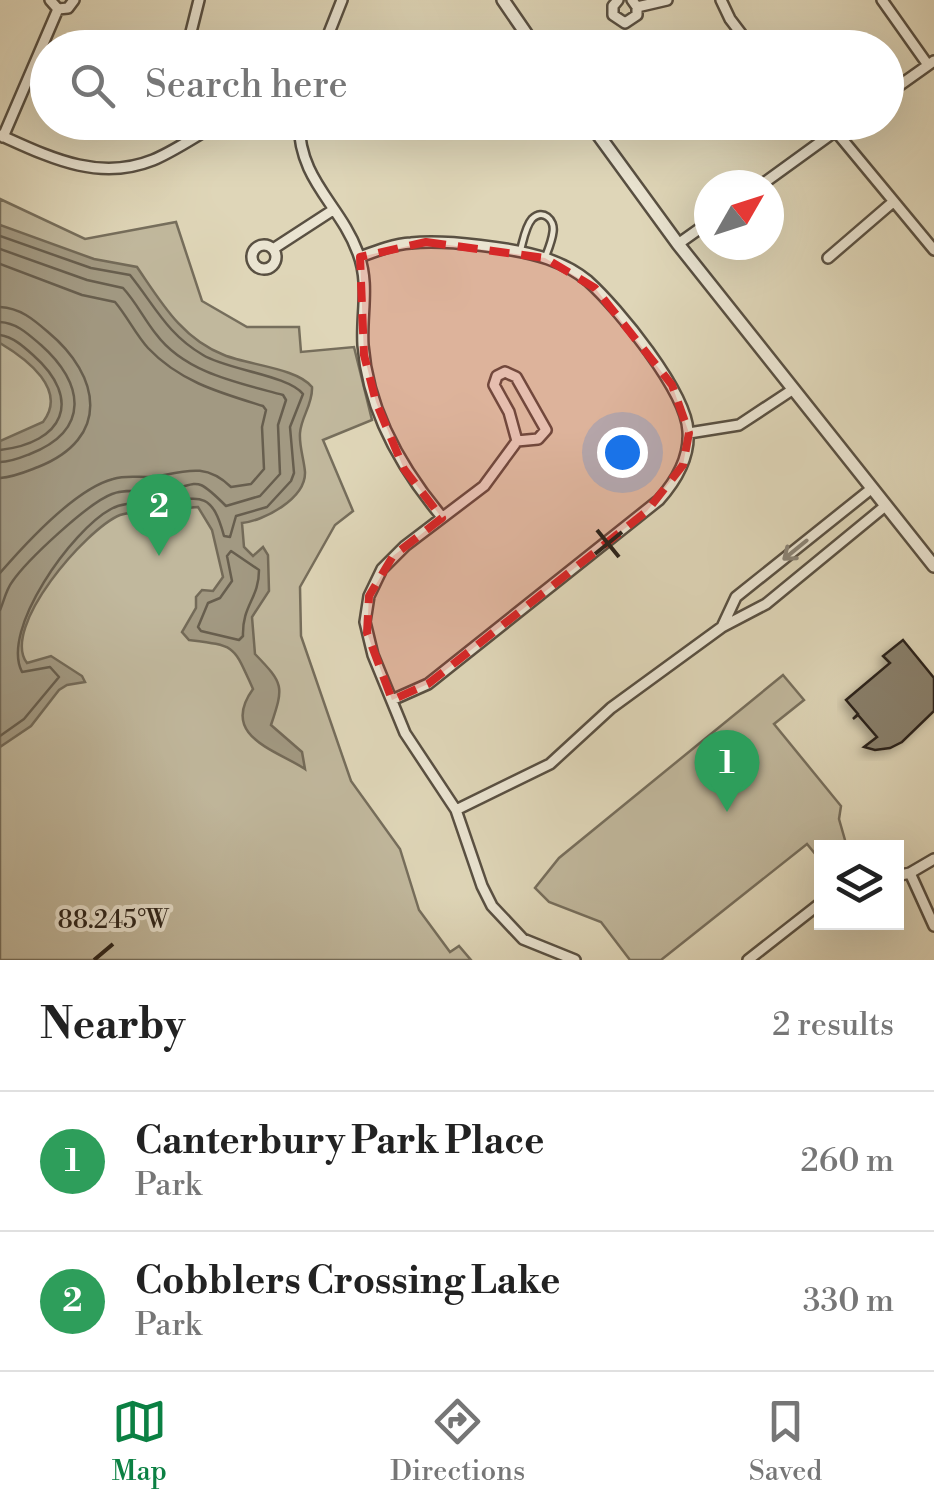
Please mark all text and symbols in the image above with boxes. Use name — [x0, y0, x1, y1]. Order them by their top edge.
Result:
search box — [30, 30, 904, 140]
icon: search — [65, 58, 120, 113]
text: Search here — [145, 62, 348, 109]
north arrow — [694, 170, 784, 260]
your location — [597, 427, 648, 478]
pin: 2 — [126, 474, 192, 556]
one-way arrow — [782, 539, 808, 561]
pin: 1 — [694, 730, 760, 812]
map controls — [814, 840, 904, 930]
button: layers — [814, 840, 904, 930]
text: 88.245°W — [57, 905, 170, 936]
text: Nearby — [40, 999, 185, 1052]
text: 2 results — [772, 1005, 894, 1045]
text: Canterbury Park Place — [135, 1118, 544, 1165]
text: 1 — [65, 1141, 80, 1181]
text: 260 m — [801, 1141, 894, 1181]
text: Park — [135, 1165, 202, 1205]
text: Cobblers Crossing Lake — [135, 1258, 560, 1305]
text: 2 — [62, 1281, 83, 1321]
text: 330 m — [803, 1281, 894, 1321]
text: Park — [135, 1305, 202, 1345]
tab: Map — [112, 1394, 167, 1489]
tab: Directions — [390, 1394, 525, 1489]
tab: Saved — [749, 1394, 822, 1489]

